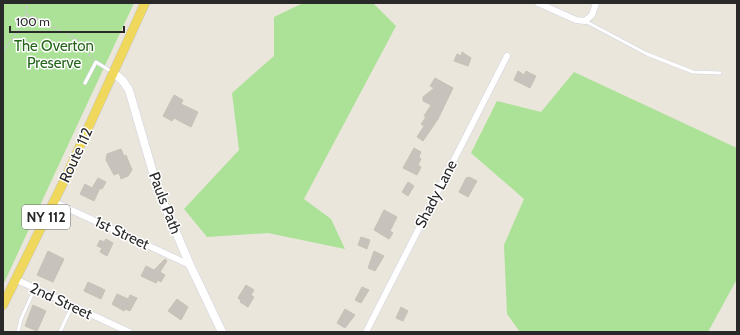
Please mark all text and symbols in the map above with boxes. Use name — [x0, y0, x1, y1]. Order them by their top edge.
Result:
scale bar — [10, 8, 124, 34]
text: 100 m — [16, 14, 50, 29]
park label: The Overton Preserve — [14, 37, 94, 72]
street label: Route 112 — [55, 125, 97, 185]
street label: Shady Lane — [411, 157, 461, 231]
street label: Pauls Path — [145, 169, 185, 237]
road number: NY 112 — [22, 205, 70, 229]
street label: 1st Street — [92, 213, 152, 253]
street label: 2nd Street — [27, 279, 95, 323]

